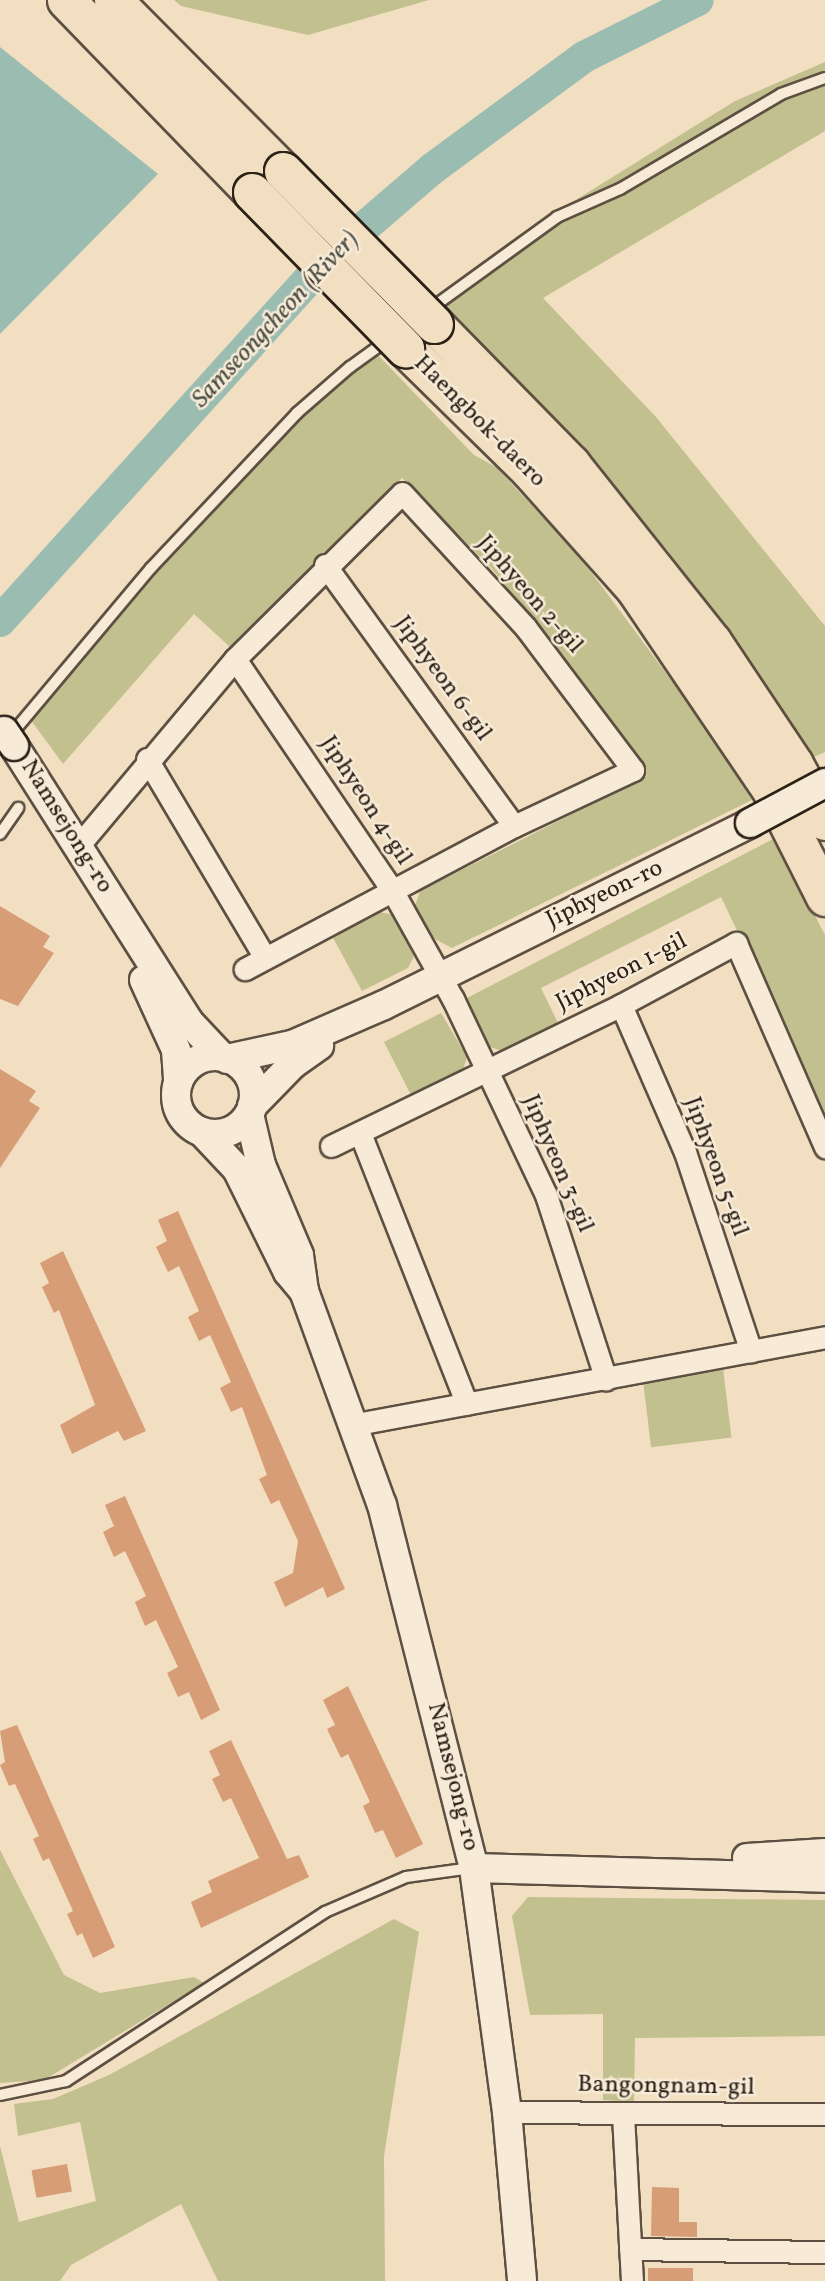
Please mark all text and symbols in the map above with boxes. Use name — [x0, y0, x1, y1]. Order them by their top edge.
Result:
water label: Samseongcheon (River) — [186, 225, 366, 415]
street label: Haengbok-daero — [407, 350, 551, 494]
street label: Jiphyeon 2-gil — [470, 530, 588, 660]
street label: Jiphyeon 6-gil — [387, 611, 497, 747]
street label: Jiphyeon 4-gil — [313, 731, 417, 871]
street label: Namsejong-ro — [14, 755, 118, 899]
street label: Jiphyeon-ro — [542, 854, 668, 936]
street label: Jiphyeon 1-gil — [552, 928, 692, 1018]
street label: Jiphyeon 3-gil — [515, 1091, 599, 1237]
street label: Jiphyeon 5-gil — [676, 1093, 754, 1241]
street label: Namsejong-ro — [420, 1700, 484, 1854]
street label: Bangongnam-gil — [577, 2071, 755, 2103]

